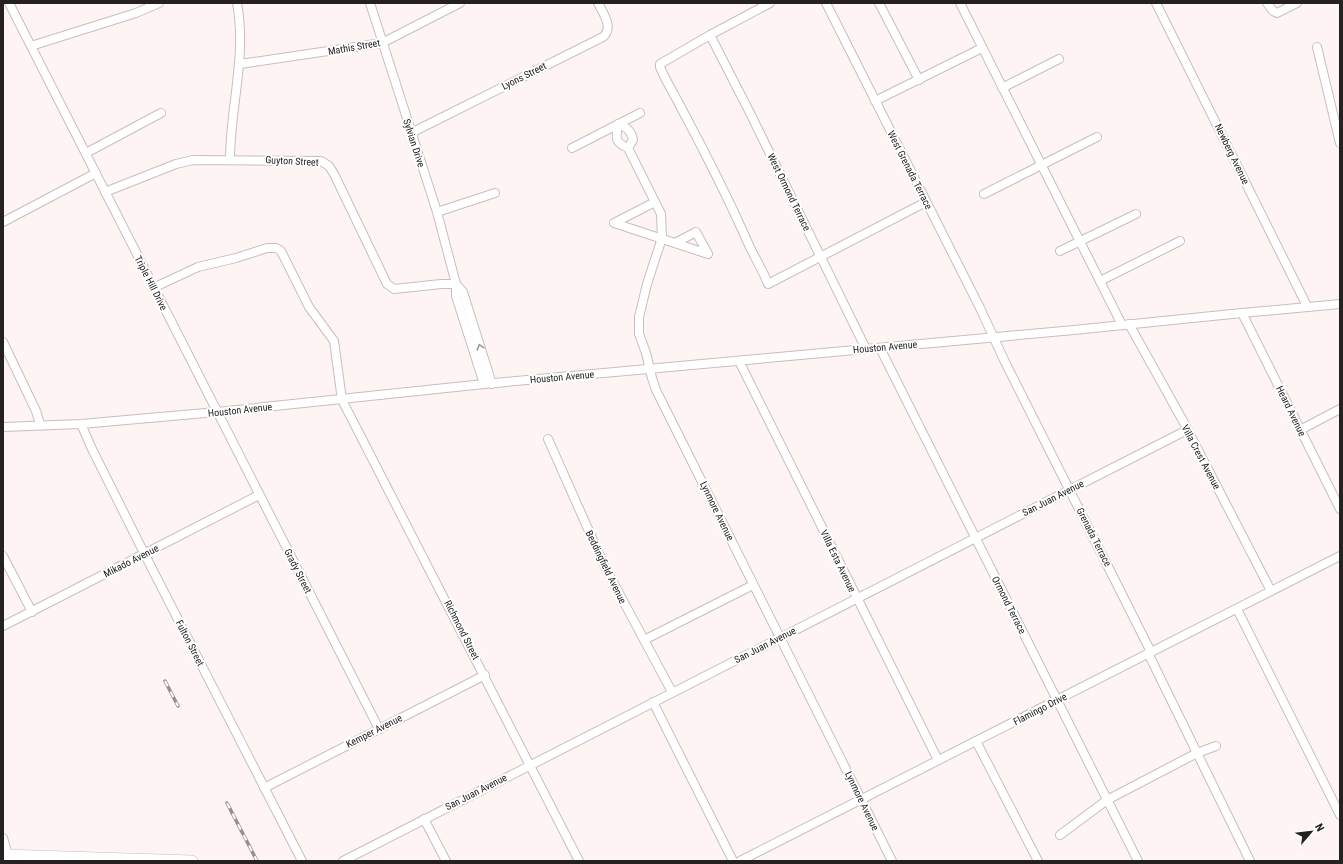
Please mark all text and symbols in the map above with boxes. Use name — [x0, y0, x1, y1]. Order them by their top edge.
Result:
street label: Mathis Street — [327, 37, 381, 57]
street label: Lyons Street — [500, 60, 548, 92]
street label: Sylvian Drive — [401, 117, 427, 169]
street label: Newberg Avenue — [1213, 122, 1252, 186]
street label: West Grenada Terrace — [885, 129, 935, 211]
street label: West Ormond Terrace — [765, 151, 813, 233]
street label: Guyton Street — [265, 154, 319, 168]
street label: Triple Hill Drive — [133, 254, 170, 312]
street label: Houston Avenue — [852, 339, 918, 355]
one-way arrow — [476, 343, 485, 350]
street label: Houston Avenue — [529, 369, 595, 385]
street label: Heard Avenue — [1274, 384, 1308, 438]
street label: Houston Avenue — [207, 401, 273, 419]
street label: Villa Crest Avenue — [1179, 423, 1223, 491]
street label: San Juan Avenue — [1020, 478, 1086, 518]
street label: Lynmore Avenue — [698, 480, 736, 543]
street label: Grenada Terrace — [1074, 506, 1114, 568]
street label: Villa Esta Avenue — [818, 528, 858, 594]
street label: Beddingfield Avenue — [584, 529, 629, 606]
street label: Mikado Avenue — [102, 542, 161, 580]
street label: Grady Street — [282, 547, 314, 595]
street label: Ormond Terrace — [990, 574, 1028, 636]
street label: Richmond Street — [442, 598, 482, 662]
street label: Fulton Street — [174, 618, 206, 668]
street label: San Juan Avenue — [732, 625, 798, 665]
street label: Flamingo Drive — [1011, 691, 1069, 727]
street label: Kemper Avenue — [344, 712, 404, 750]
street label: Lynmore Avenue — [843, 770, 881, 833]
street label: San Juan Avenue — [443, 772, 509, 812]
north arrow — [1291, 812, 1331, 852]
text: N — [1312, 822, 1327, 834]

